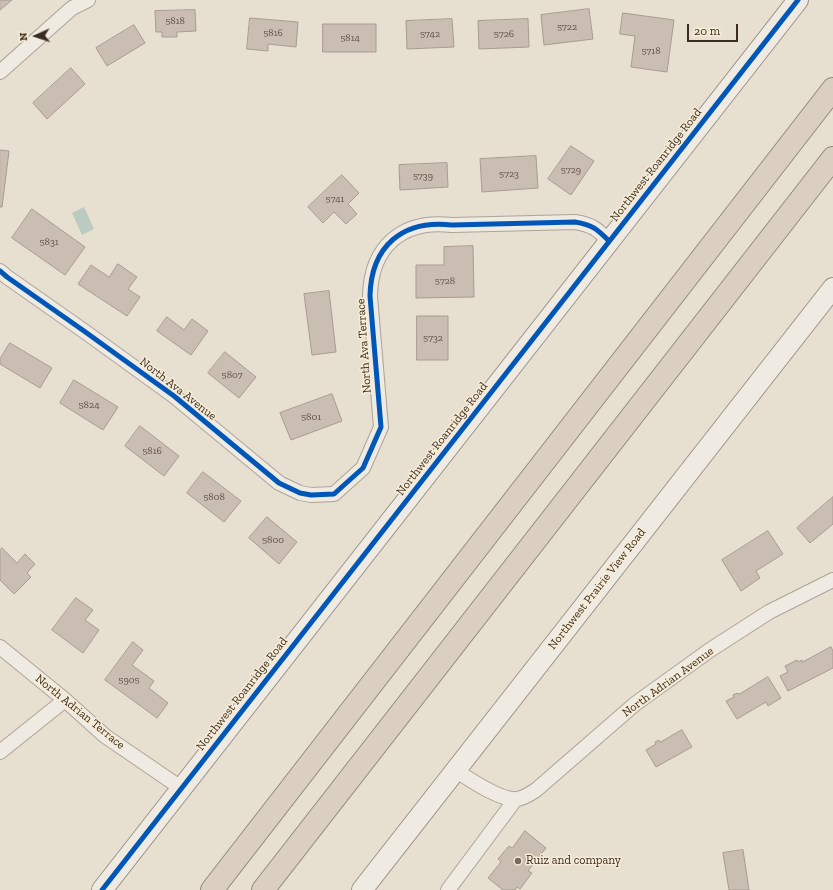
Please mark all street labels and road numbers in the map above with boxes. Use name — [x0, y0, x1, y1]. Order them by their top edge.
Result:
street label: Northwest Roanridge Road — [607, 106, 705, 224]
street label: North Ava Terrace — [354, 298, 374, 394]
street label: North Ava Avenue — [137, 355, 219, 423]
street label: Northwest Roanridge Road — [393, 380, 491, 498]
street label: Northwest Prairie View Road — [545, 526, 649, 652]
street label: Northwest Roanridge Road — [193, 635, 291, 753]
street label: North Adrian Avenue — [619, 644, 717, 720]
street label: North Adrian Terrace — [32, 671, 128, 753]

